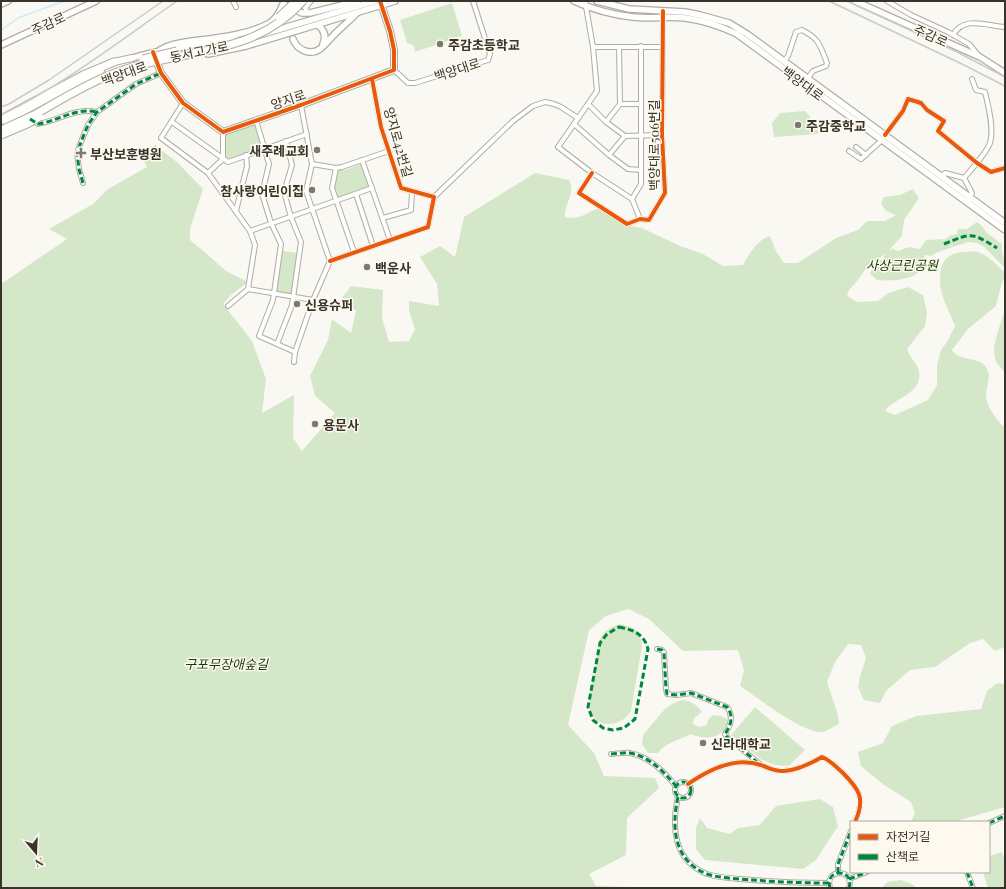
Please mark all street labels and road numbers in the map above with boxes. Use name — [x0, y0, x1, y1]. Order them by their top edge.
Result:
street label: 주감로 — [28, 8, 68, 38]
street label: 주감로 — [911, 20, 951, 50]
street label: 동서고가로 — [168, 36, 230, 66]
street label: 백양대로 — [432, 54, 482, 84]
street label: 백양대로 — [99, 57, 149, 89]
street label: 백양대로 — [779, 62, 827, 104]
street label: 양지로 — [268, 85, 308, 113]
street label: 백양대로506번길 — [645, 99, 662, 191]
street label: 양지로42번길 — [381, 105, 417, 179]

